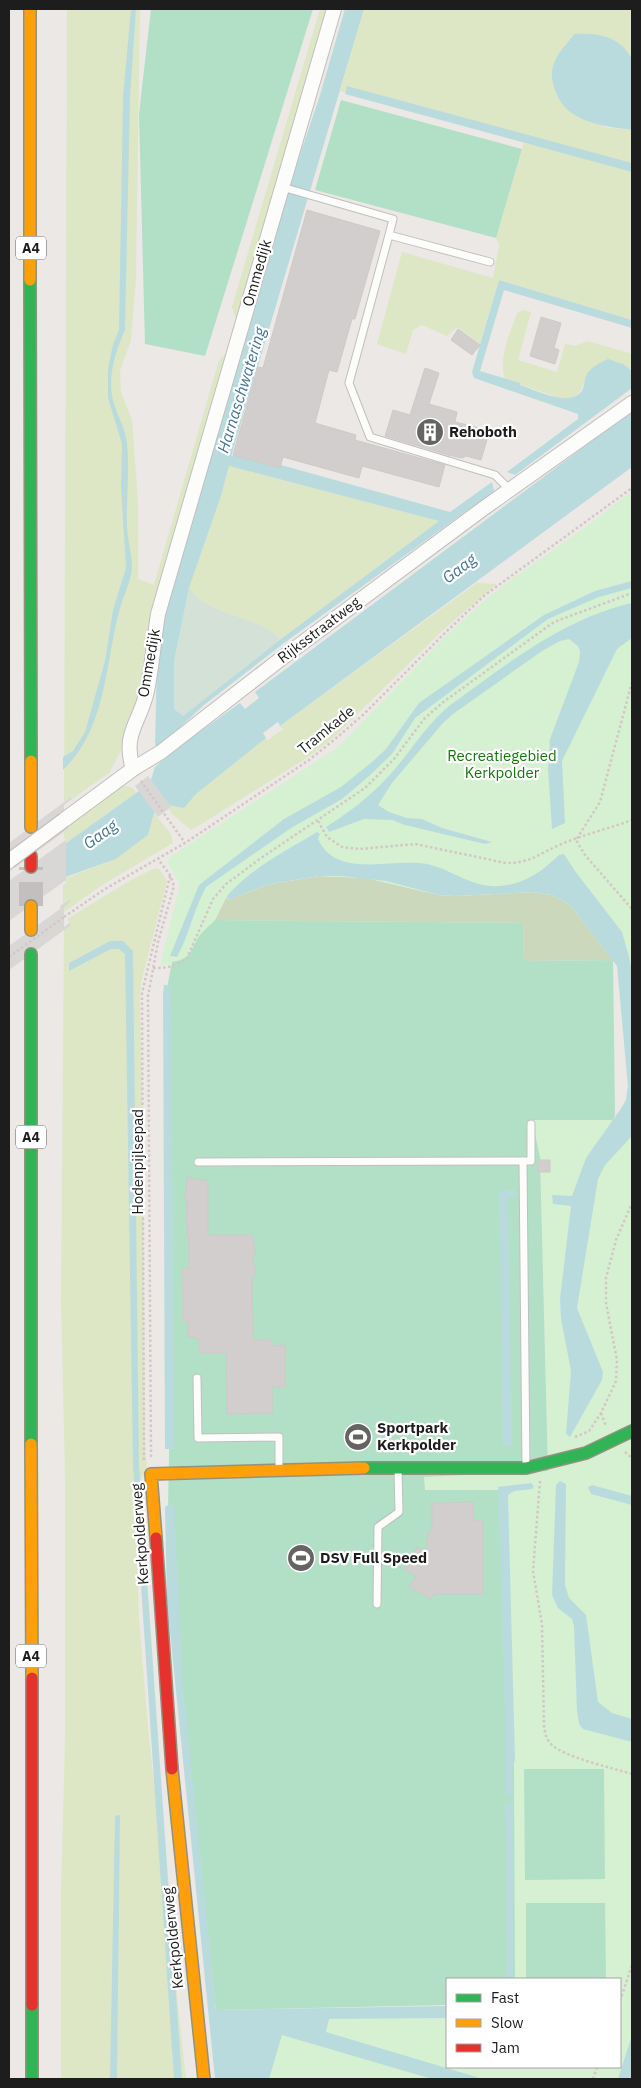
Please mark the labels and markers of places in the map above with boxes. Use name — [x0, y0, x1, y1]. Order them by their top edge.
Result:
building icon: Rehoboth — [415, 417, 445, 447]
place label: Rehoboth — [449, 422, 517, 441]
place label: Sportpark Kerkpolder — [377, 1418, 456, 1454]
sports icon: Sportpark Kerkpolder — [343, 1422, 373, 1452]
sports icon: DSV Full Speed — [286, 1543, 316, 1573]
place label: DSV Full Speed — [320, 1548, 427, 1567]

